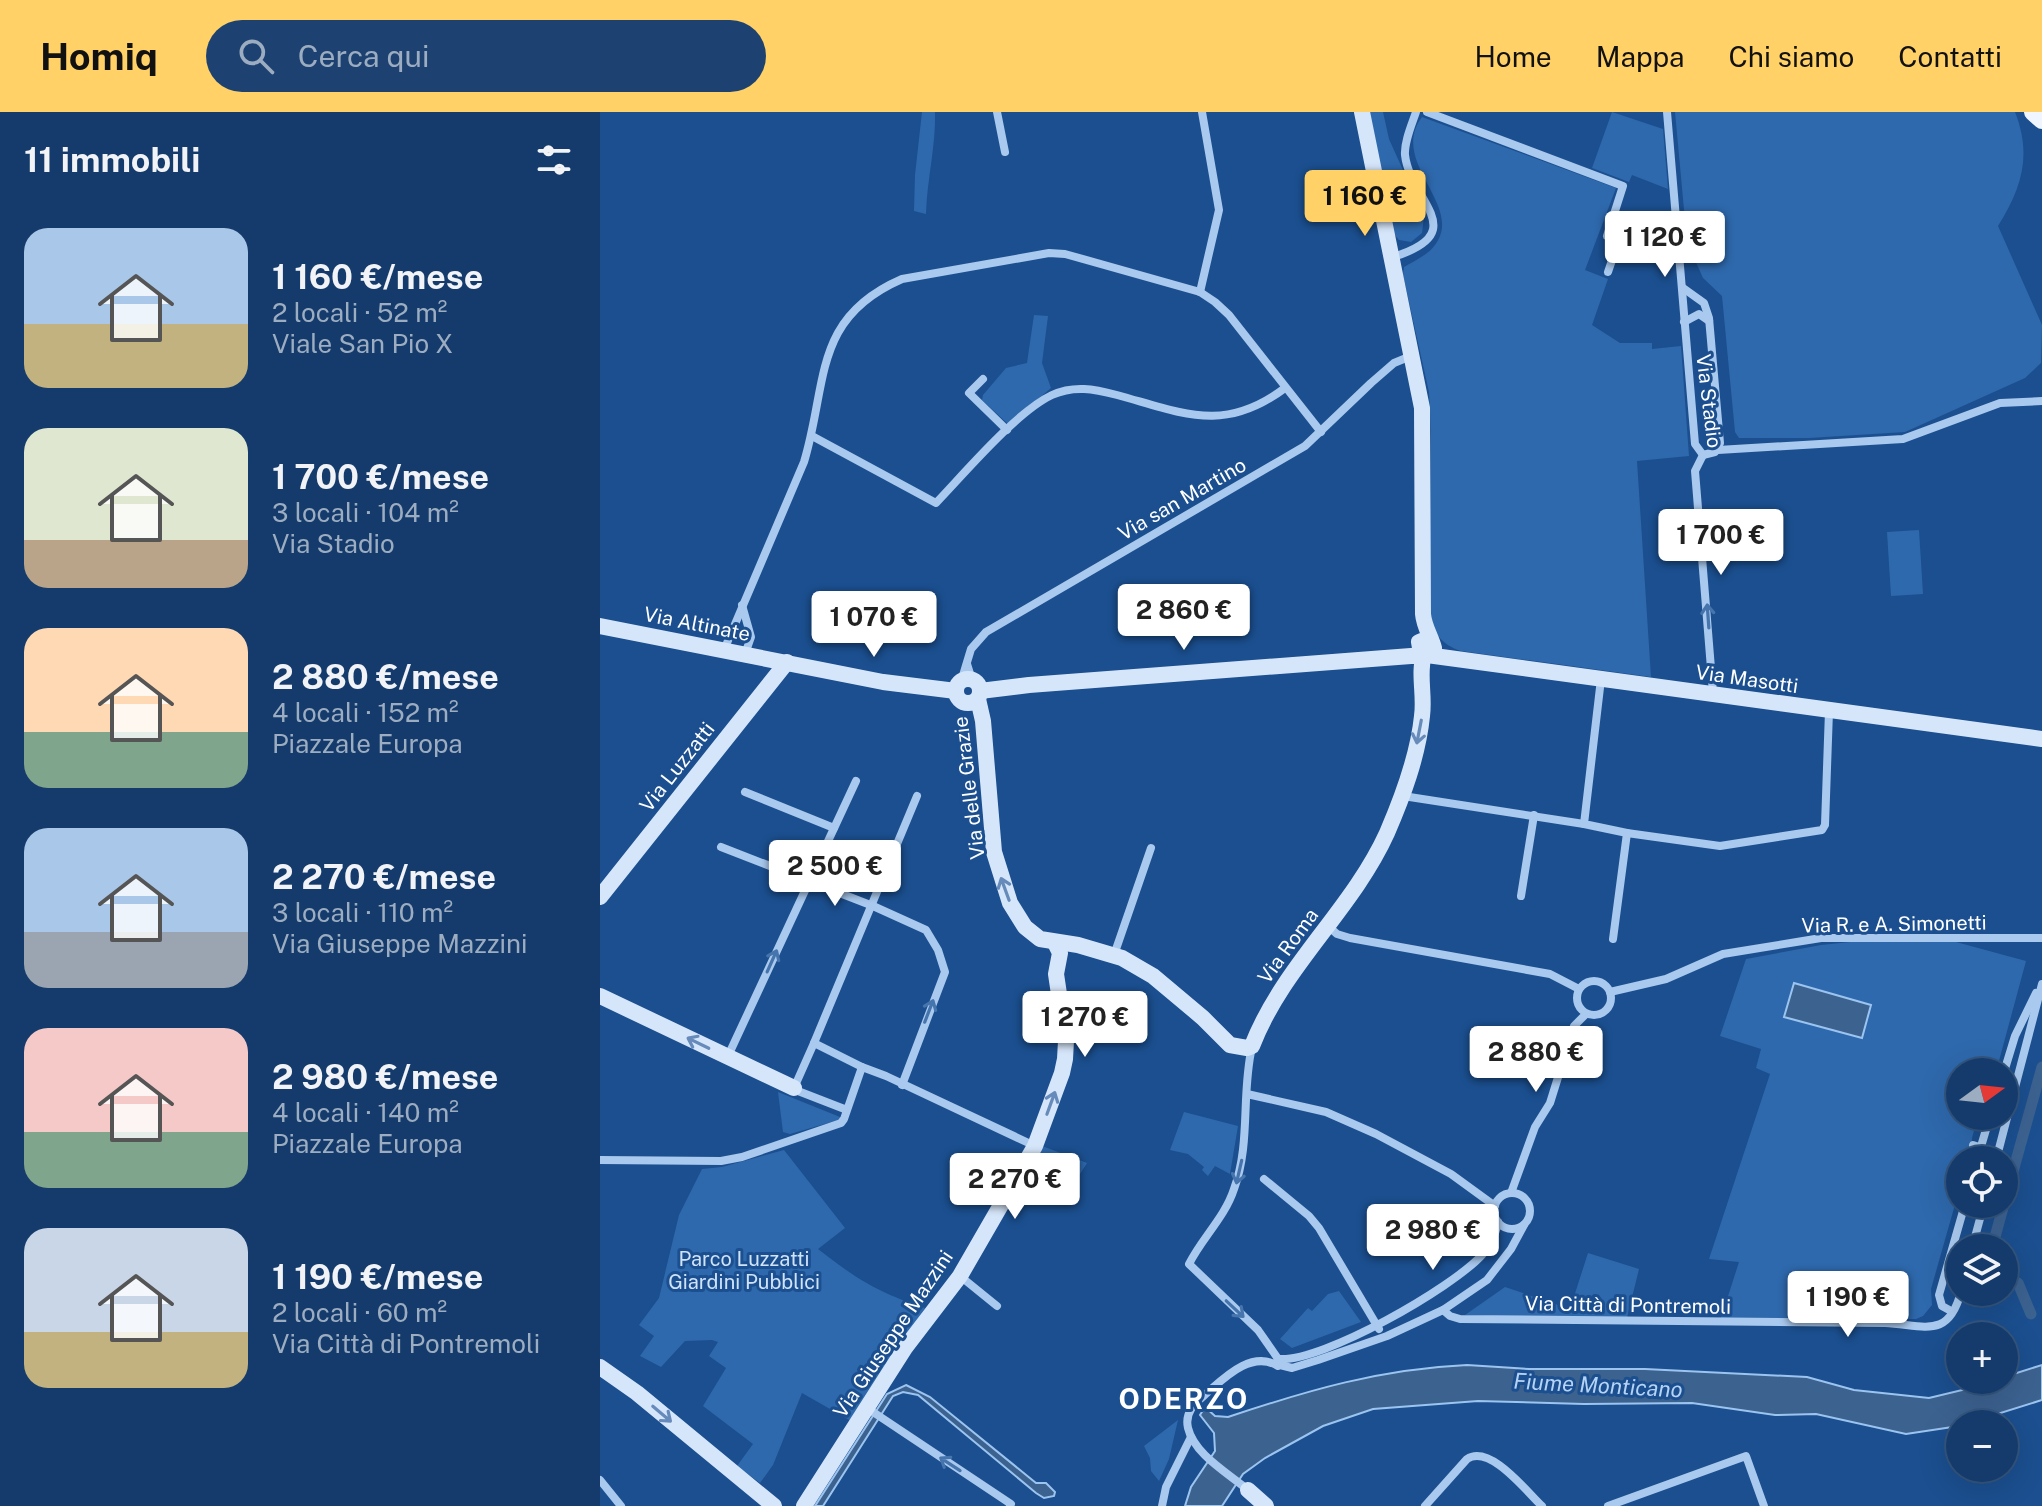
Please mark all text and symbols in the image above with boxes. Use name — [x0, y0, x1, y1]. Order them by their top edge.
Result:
search box — [206, 20, 766, 92]
text: Homiq — [40, 34, 158, 79]
icon: search — [234, 34, 278, 78]
text: Cerca qui — [298, 38, 429, 74]
text: Home — [1475, 40, 1552, 73]
text: Mappa — [1596, 40, 1685, 73]
text: Chi siamo — [1729, 40, 1854, 73]
text: Contatti — [1898, 40, 2002, 73]
icon: filters — [532, 138, 576, 182]
text: 11 immobili — [24, 140, 200, 180]
pin: 1 160 € — [1291, 170, 1439, 238]
text: 1 160 € — [1323, 180, 1407, 211]
pin: 1 120 € — [1591, 211, 1739, 279]
text: 1 120 € — [1623, 221, 1707, 252]
text: 1 160 €/mese — [272, 257, 483, 297]
icon: home — [88, 260, 184, 356]
text: 2 locali · 52 m² — [272, 297, 447, 328]
text: Viale San Pio X — [272, 328, 453, 359]
street label: Via Stadio — [1691, 353, 1727, 449]
street label: Via san Martino — [1114, 453, 1250, 545]
text: 1 700 €/mese — [272, 457, 489, 497]
icon: home — [88, 460, 184, 556]
text: 3 locali · 104 m² — [272, 497, 459, 528]
pin: 1 700 € — [1647, 509, 1795, 577]
text: 1 700 € — [1676, 519, 1766, 550]
text: Via Stadio — [272, 528, 395, 559]
pin: 2 860 € — [1110, 584, 1258, 652]
pin: 1 070 € — [800, 591, 948, 659]
text: 2 860 € — [1136, 594, 1232, 625]
text: 1 070 € — [830, 601, 918, 632]
street label: Via Altinate — [642, 602, 752, 646]
one-way arrow — [1700, 603, 1715, 630]
text: 2 880 €/mese — [272, 657, 499, 697]
icon: home — [88, 660, 184, 756]
street label: Via Masotti — [1694, 660, 1800, 698]
text: 4 locali · 152 m² — [272, 697, 459, 728]
street label: Via delle Grazie — [948, 715, 990, 861]
street label: Via Luzzatti — [635, 717, 719, 817]
one-way arrow — [1411, 718, 1426, 744]
text: Piazzale Europa — [272, 728, 463, 759]
pin: 2 500 € — [761, 840, 909, 908]
text: 2 500 € — [787, 850, 883, 881]
text: 2 270 €/mese — [272, 857, 496, 897]
icon: home — [88, 860, 184, 956]
one-way arrow — [997, 877, 1012, 902]
text: 3 locali · 110 m² — [272, 897, 453, 928]
street label: Via Roma — [1253, 904, 1323, 988]
street label: Via R. e A. Simonetti — [1801, 910, 1987, 938]
text: Via Giuseppe Mazzini — [272, 928, 528, 959]
one-way arrow — [765, 949, 780, 973]
pin: 1 270 € — [1011, 991, 1159, 1059]
one-way arrow — [923, 999, 937, 1024]
text: 1 270 € — [1040, 1001, 1130, 1032]
pin: 2 880 € — [1462, 1026, 1610, 1094]
one-way arrow — [687, 1035, 711, 1050]
text: 2 880 € — [1488, 1036, 1584, 1067]
text: 2 980 €/mese — [272, 1057, 498, 1097]
north arrow — [1946, 1058, 2018, 1130]
map controls — [1946, 1058, 2018, 1482]
icon: home — [88, 1060, 184, 1156]
one-way arrow — [1045, 1091, 1059, 1116]
text: 4 locali · 140 m² — [272, 1097, 459, 1128]
text: Piazzale Europa — [272, 1128, 463, 1159]
button: locate — [1946, 1146, 2018, 1218]
pin: 2 270 € — [941, 1153, 1089, 1221]
one-way arrow — [1230, 1158, 1245, 1184]
text: 2 270 € — [968, 1163, 1062, 1194]
pin: 2 980 € — [1359, 1204, 1507, 1272]
text: 2 980 € — [1385, 1214, 1481, 1245]
button: layers — [1946, 1234, 2018, 1306]
street label: Via Giuseppe Mazzini — [828, 1246, 958, 1422]
park label: Parco Luzzatti Giardini Pubblici — [668, 1247, 820, 1294]
text: 1 190 €/mese — [272, 1257, 483, 1297]
icon: home — [88, 1260, 184, 1356]
pin: 1 190 € — [1774, 1271, 1922, 1339]
text: 1 190 € — [1806, 1281, 1890, 1312]
street label: Via Città di Pontremoli — [1525, 1291, 1731, 1319]
text: 2 locali · 60 m² — [272, 1297, 447, 1328]
one-way arrow — [1225, 1300, 1245, 1319]
button: + — [1946, 1322, 2018, 1394]
text: Via Città di Pontremoli — [272, 1328, 540, 1359]
water label: Fiume Monticano — [1513, 1368, 1683, 1402]
district label: ODERZO — [1119, 1382, 1249, 1415]
one-way arrow — [651, 1405, 672, 1423]
button: − — [1946, 1410, 2018, 1482]
one-way arrow — [939, 1456, 961, 1473]

